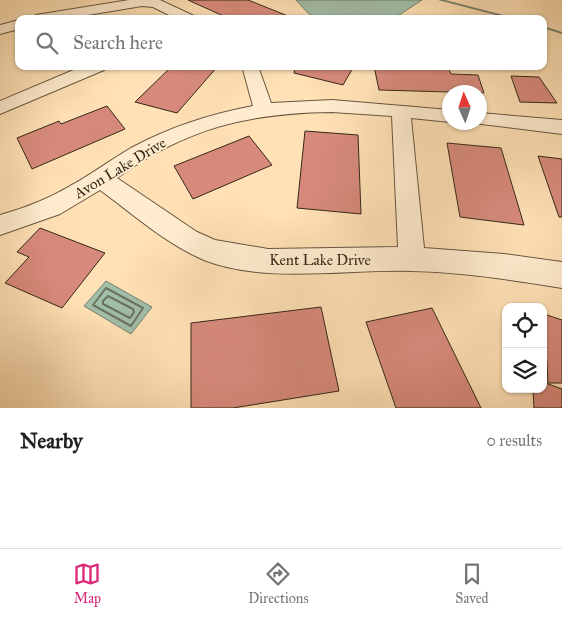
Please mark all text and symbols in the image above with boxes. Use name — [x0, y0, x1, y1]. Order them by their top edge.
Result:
search box — [15, 15, 547, 70]
icon: search — [33, 29, 61, 57]
text: Search here — [73, 31, 163, 54]
north arrow — [442, 85, 487, 130]
street label: Avon Lake Drive — [70, 133, 169, 203]
street label: Kent Lake Drive — [269, 251, 371, 269]
map controls — [502, 303, 547, 393]
button: locate — [502, 303, 547, 348]
button: layers — [502, 348, 547, 393]
text: Nearby — [20, 428, 83, 454]
text: 0 results — [487, 431, 542, 450]
tab: Map — [73, 560, 101, 607]
tab: Directions — [248, 560, 309, 607]
tab: Saved — [455, 560, 489, 607]

